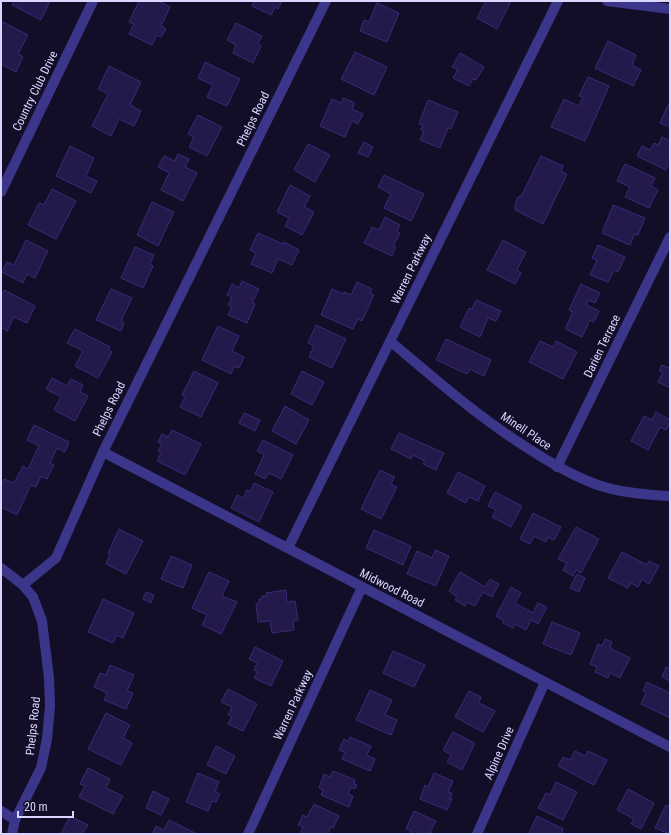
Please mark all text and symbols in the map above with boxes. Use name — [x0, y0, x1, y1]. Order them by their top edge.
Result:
street label: Country Club Drive — [10, 48, 61, 133]
street label: Phelps Road — [234, 89, 272, 149]
street label: Warren Parkway — [388, 232, 434, 306]
street label: Darien Terrace — [581, 312, 623, 380]
street label: Phelps Road — [90, 379, 128, 439]
street label: Minell Place — [498, 409, 554, 453]
street label: Midwood Road — [357, 566, 427, 610]
street label: Warren Parkway — [271, 668, 315, 742]
street label: Phelps Road — [23, 696, 43, 756]
street label: Alpine Drive — [481, 724, 517, 782]
scale bar — [18, 793, 73, 819]
text: 20 m — [24, 800, 48, 814]

